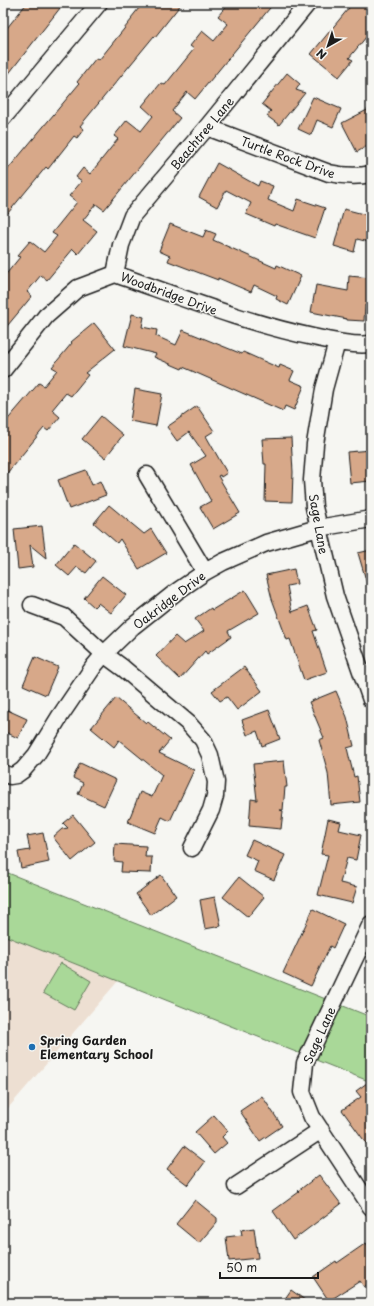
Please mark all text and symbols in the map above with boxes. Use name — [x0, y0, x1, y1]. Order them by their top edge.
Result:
north arrow — [308, 26, 348, 66]
text: N — [312, 45, 330, 64]
street label: Beachtree Lane — [166, 93, 238, 173]
street label: Turtle Rock Drive — [238, 132, 338, 182]
street label: Woodbridge Drive — [118, 267, 220, 319]
street label: Sage Lane — [305, 492, 333, 556]
street label: Oakridge Drive — [129, 567, 209, 633]
street label: Sage Lane — [298, 1003, 340, 1066]
place label: Spring Garden Elementary School — [40, 1031, 153, 1063]
marker: Spring Garden Elementary School — [27, 1042, 37, 1052]
scale bar — [220, 1254, 318, 1280]
text: 50 m — [226, 1258, 257, 1276]

